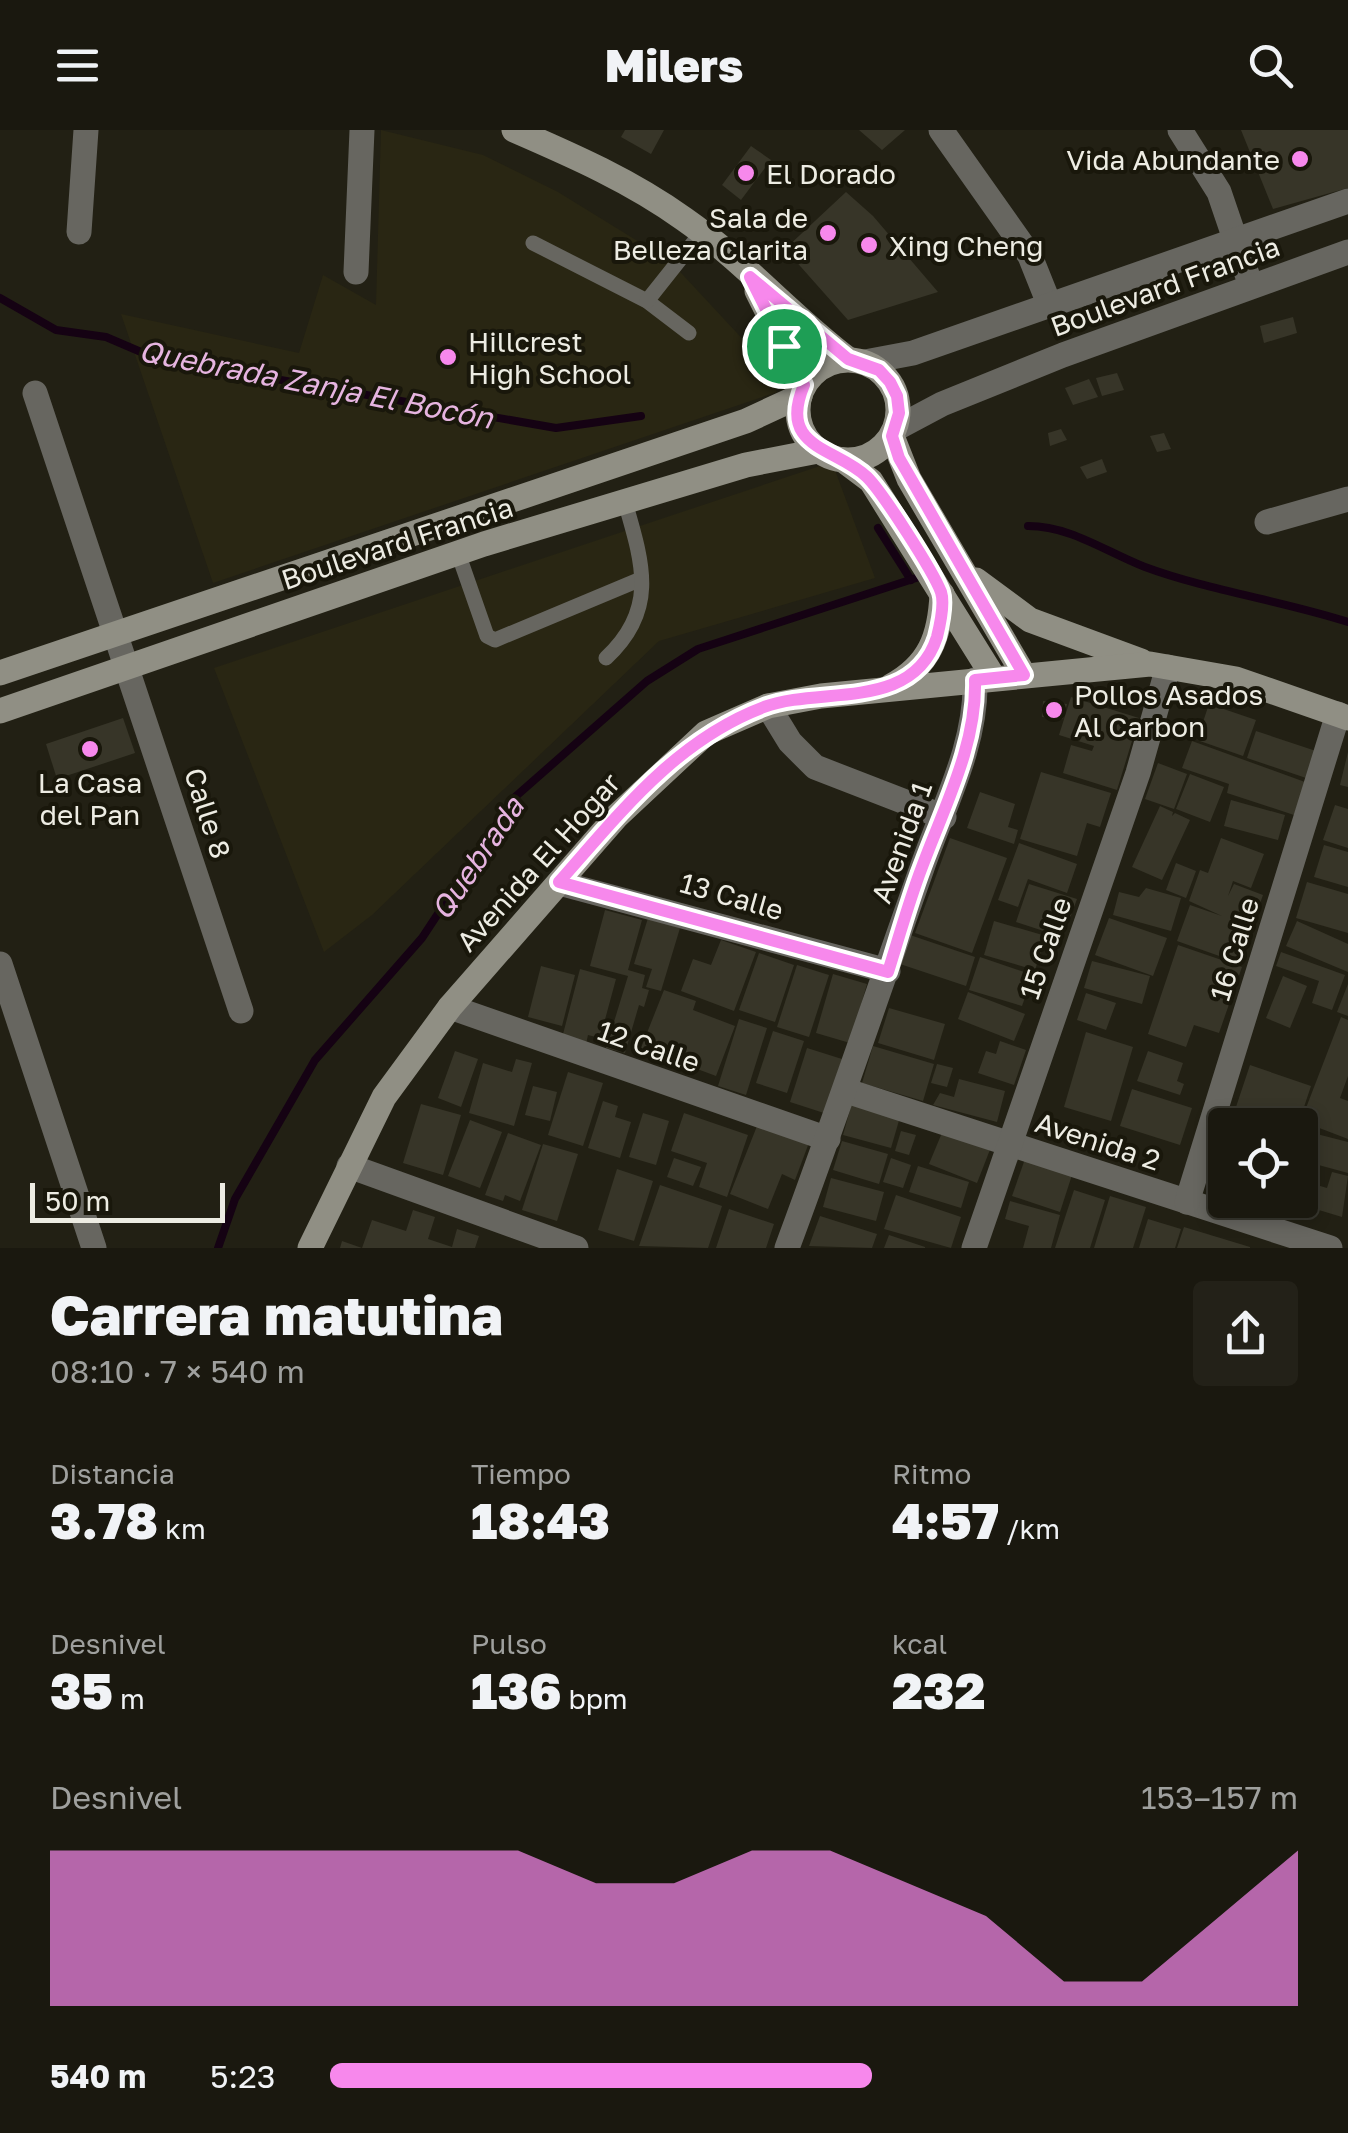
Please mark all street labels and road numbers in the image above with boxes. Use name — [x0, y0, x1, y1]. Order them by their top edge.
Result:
street label: Boulevard Francia — [1046, 229, 1284, 343]
street label: Boulevard Francia — [277, 490, 517, 596]
street label: Calle 8 — [178, 764, 238, 862]
street label: Avenida El Hogar — [449, 766, 627, 958]
street label: Avenida 1 — [864, 777, 938, 907]
street label: 13 Calle — [677, 866, 787, 926]
street label: 15 Calle — [1012, 893, 1078, 1003]
street label: 16 Calle — [1203, 893, 1265, 1005]
street label: 12 Calle — [594, 1013, 704, 1079]
street label: Avenida 2 — [1031, 1105, 1165, 1177]

